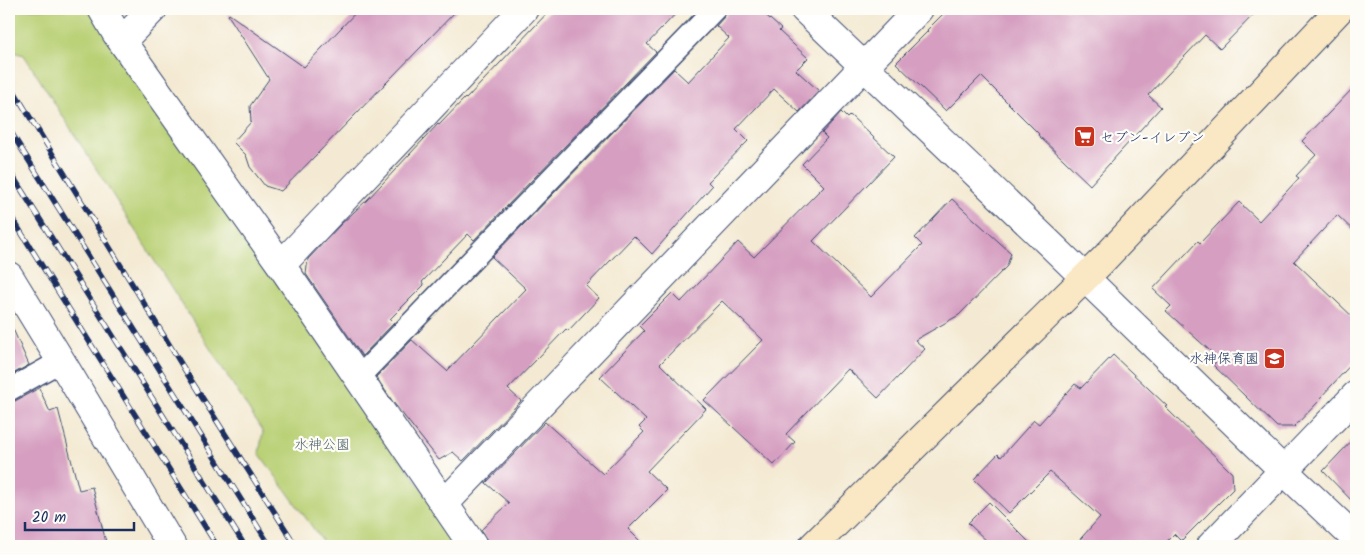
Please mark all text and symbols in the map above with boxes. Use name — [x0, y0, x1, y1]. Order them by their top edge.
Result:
supermarket icon: セブン-イレブン — [1072, 125, 1096, 149]
place label: セブン-イレブン — [1100, 127, 1204, 149]
school or university icon: 水神保育園 — [1263, 346, 1287, 370]
place label: 水神保育園 — [1189, 348, 1259, 370]
park label: 水神公園 — [294, 434, 350, 456]
scale bar — [25, 500, 134, 532]
text: 20 m — [32, 506, 66, 530]

